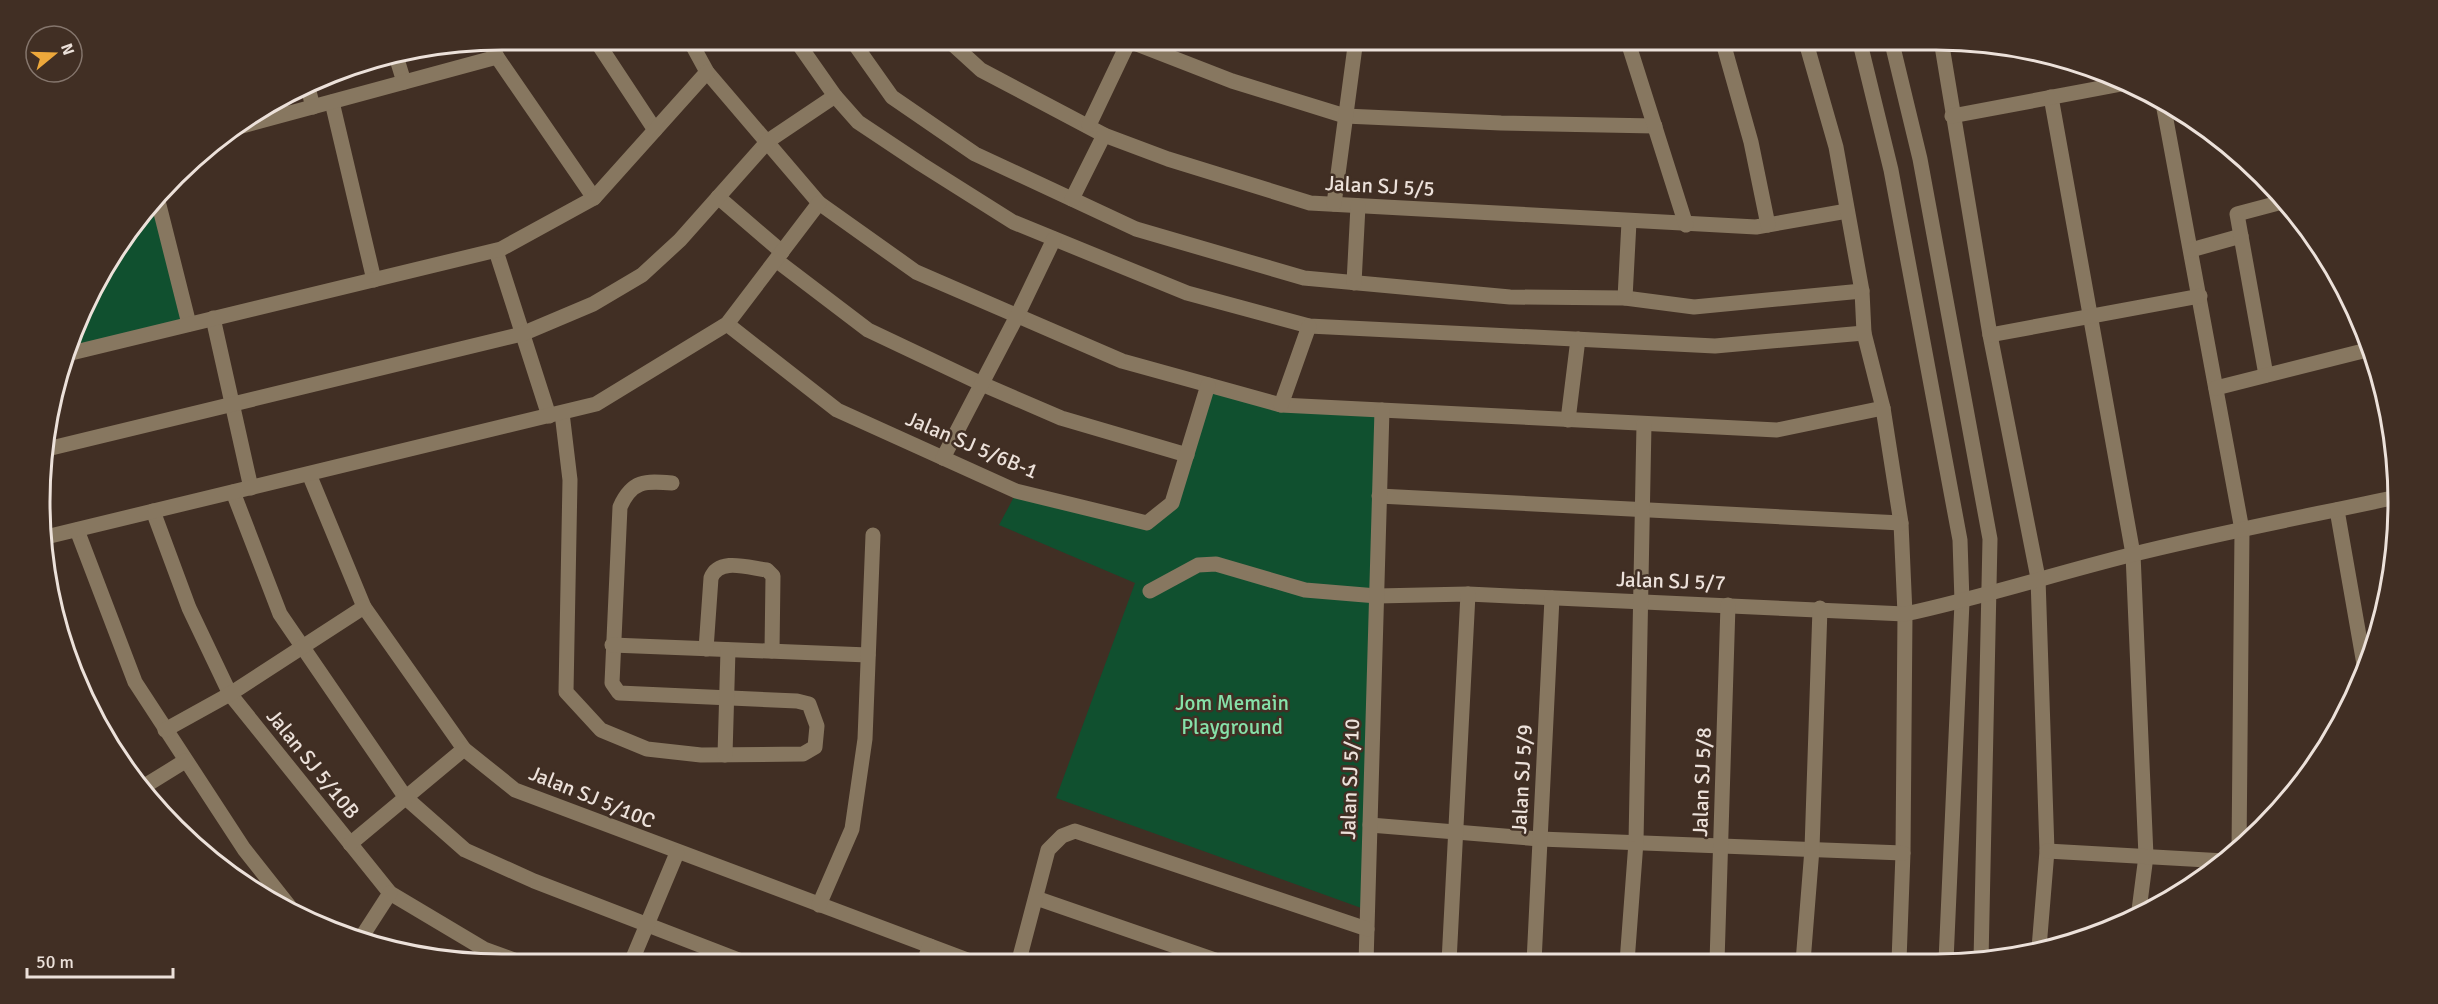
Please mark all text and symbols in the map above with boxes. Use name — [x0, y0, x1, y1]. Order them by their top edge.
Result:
north arrow — [24, 24, 84, 84]
text: N — [56, 41, 79, 58]
street label: Jalan SJ 5/5 — [1325, 170, 1435, 202]
street label: Jalan SJ 5/6B-1 — [902, 405, 1042, 485]
street label: Jalan SJ 5/7 — [1616, 566, 1726, 596]
park label: Jom Memain Playground — [1175, 690, 1289, 740]
street label: Jalan SJ 5/10B — [261, 704, 365, 824]
street label: Jalan SJ 5/10 — [1335, 718, 1365, 840]
street label: Jalan SJ 5/9 — [1506, 724, 1538, 834]
street label: Jalan SJ 5/8 — [1687, 727, 1717, 837]
street label: Jalan SJ 5/10C — [525, 760, 659, 834]
scale bar — [27, 941, 172, 979]
text: 50 m — [36, 951, 74, 973]

